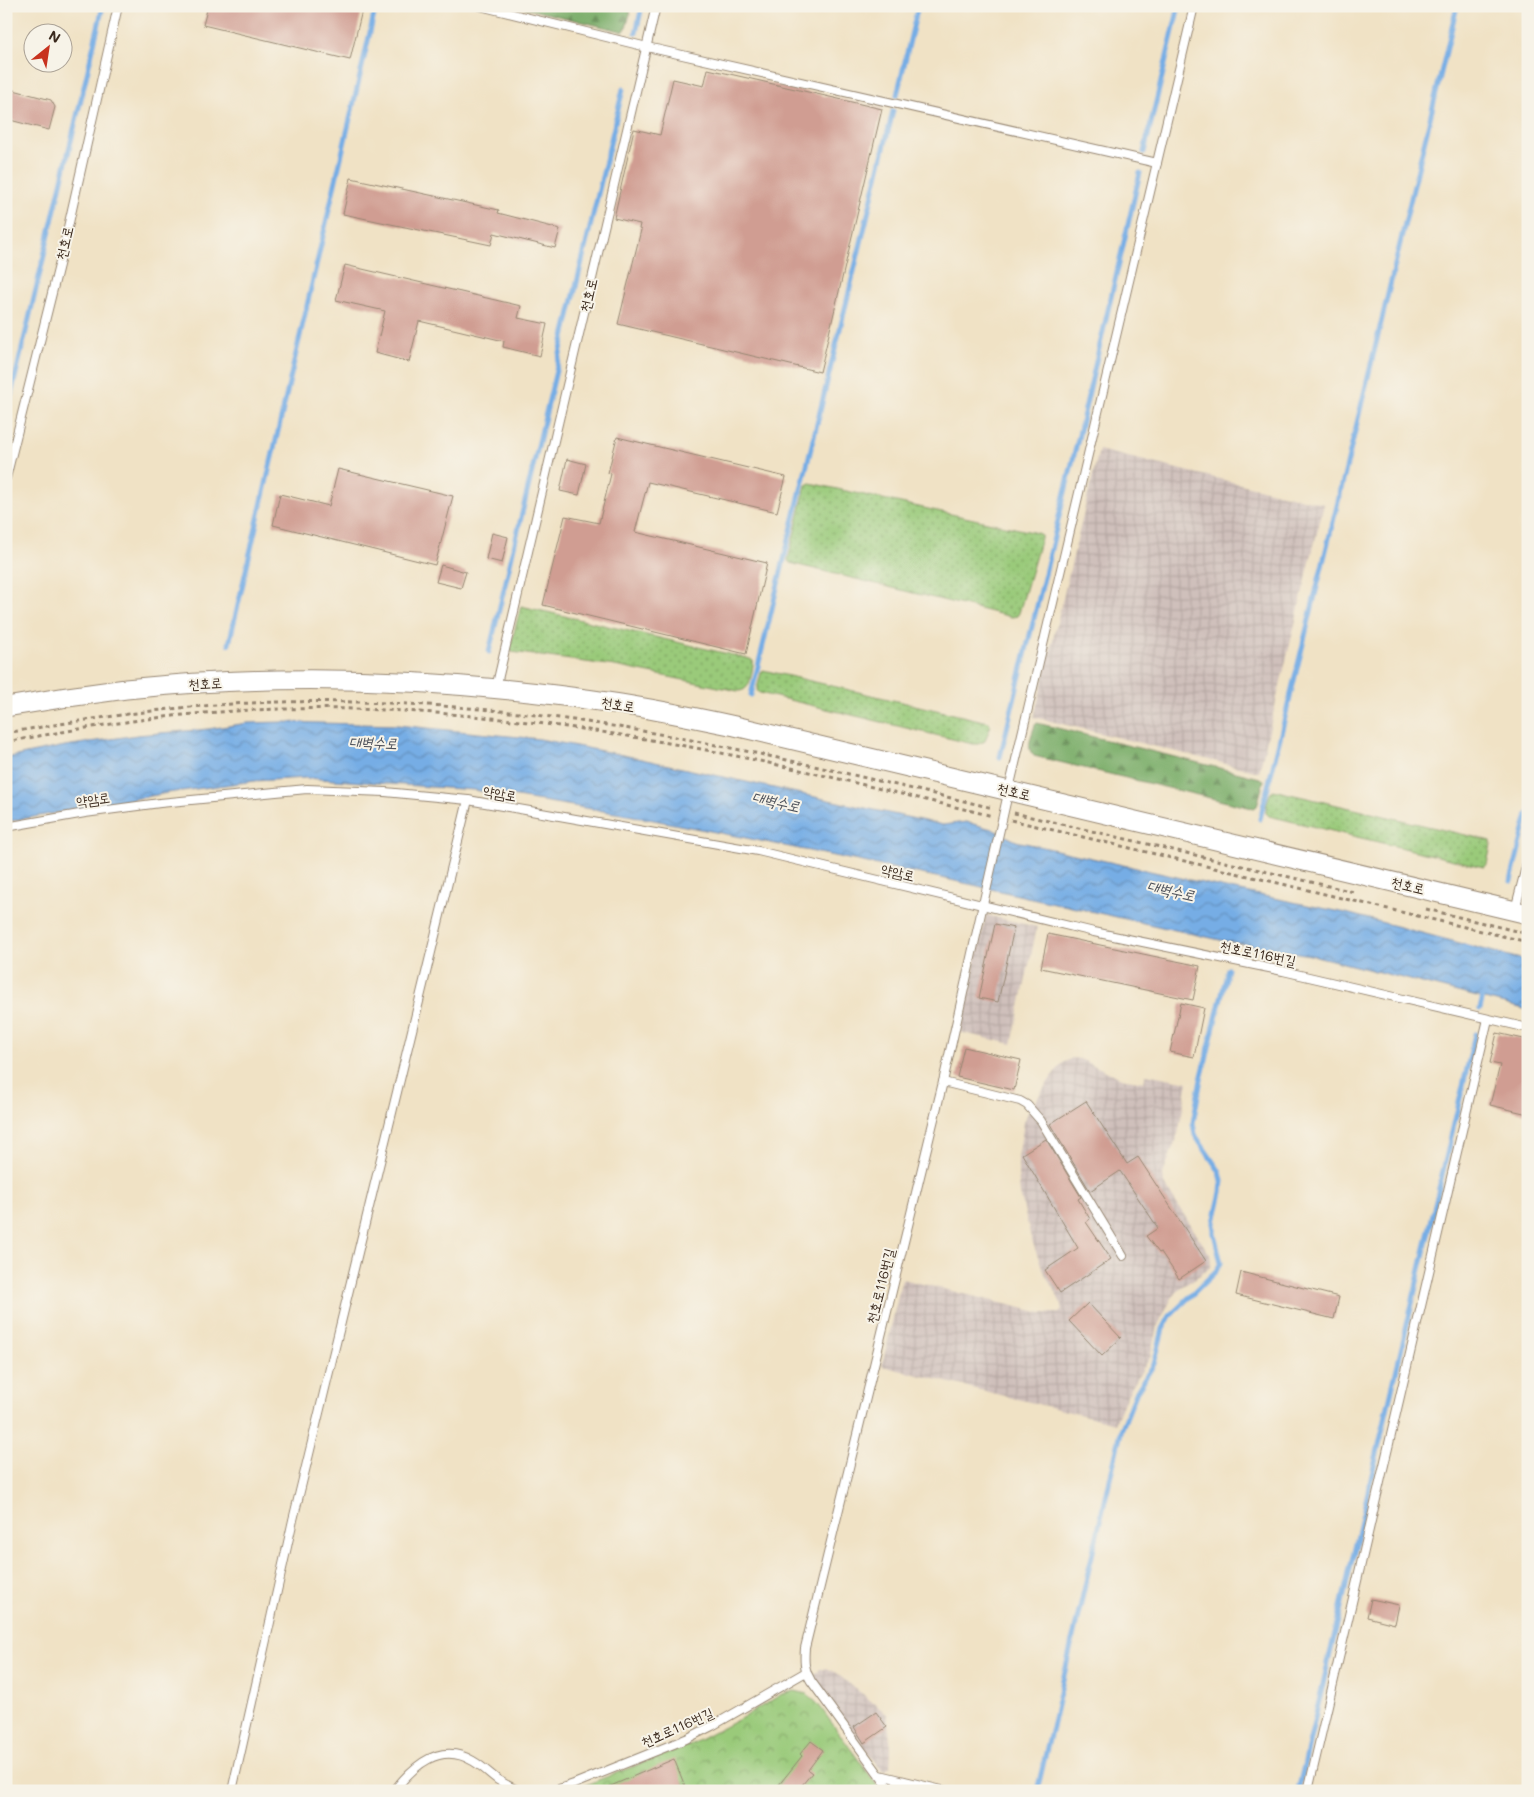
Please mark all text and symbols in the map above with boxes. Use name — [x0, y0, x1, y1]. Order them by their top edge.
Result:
north arrow — [22, 22, 72, 72]
text: N — [45, 25, 64, 47]
street label: 천호로 — [51, 224, 77, 262]
street label: 천호로 — [575, 276, 601, 314]
street label: 천호로 — [188, 673, 222, 693]
street label: 천호로 — [600, 692, 636, 716]
water label: 대벽수로 — [349, 731, 397, 753]
street label: 천호로 — [995, 778, 1033, 804]
street label: 약암로 — [482, 781, 518, 805]
water label: 대벽수로 — [750, 786, 802, 816]
street label: 약암로 — [75, 787, 111, 811]
street label: 약암로 — [879, 859, 917, 885]
street label: 천호로 — [1389, 872, 1427, 898]
water label: 대벽수로 — [1145, 875, 1197, 905]
street label: 천호로116번길 — [1218, 936, 1298, 970]
street label: 천호로116번길 — [861, 1245, 899, 1326]
street label: 천호로116번길 — [638, 1702, 717, 1751]

